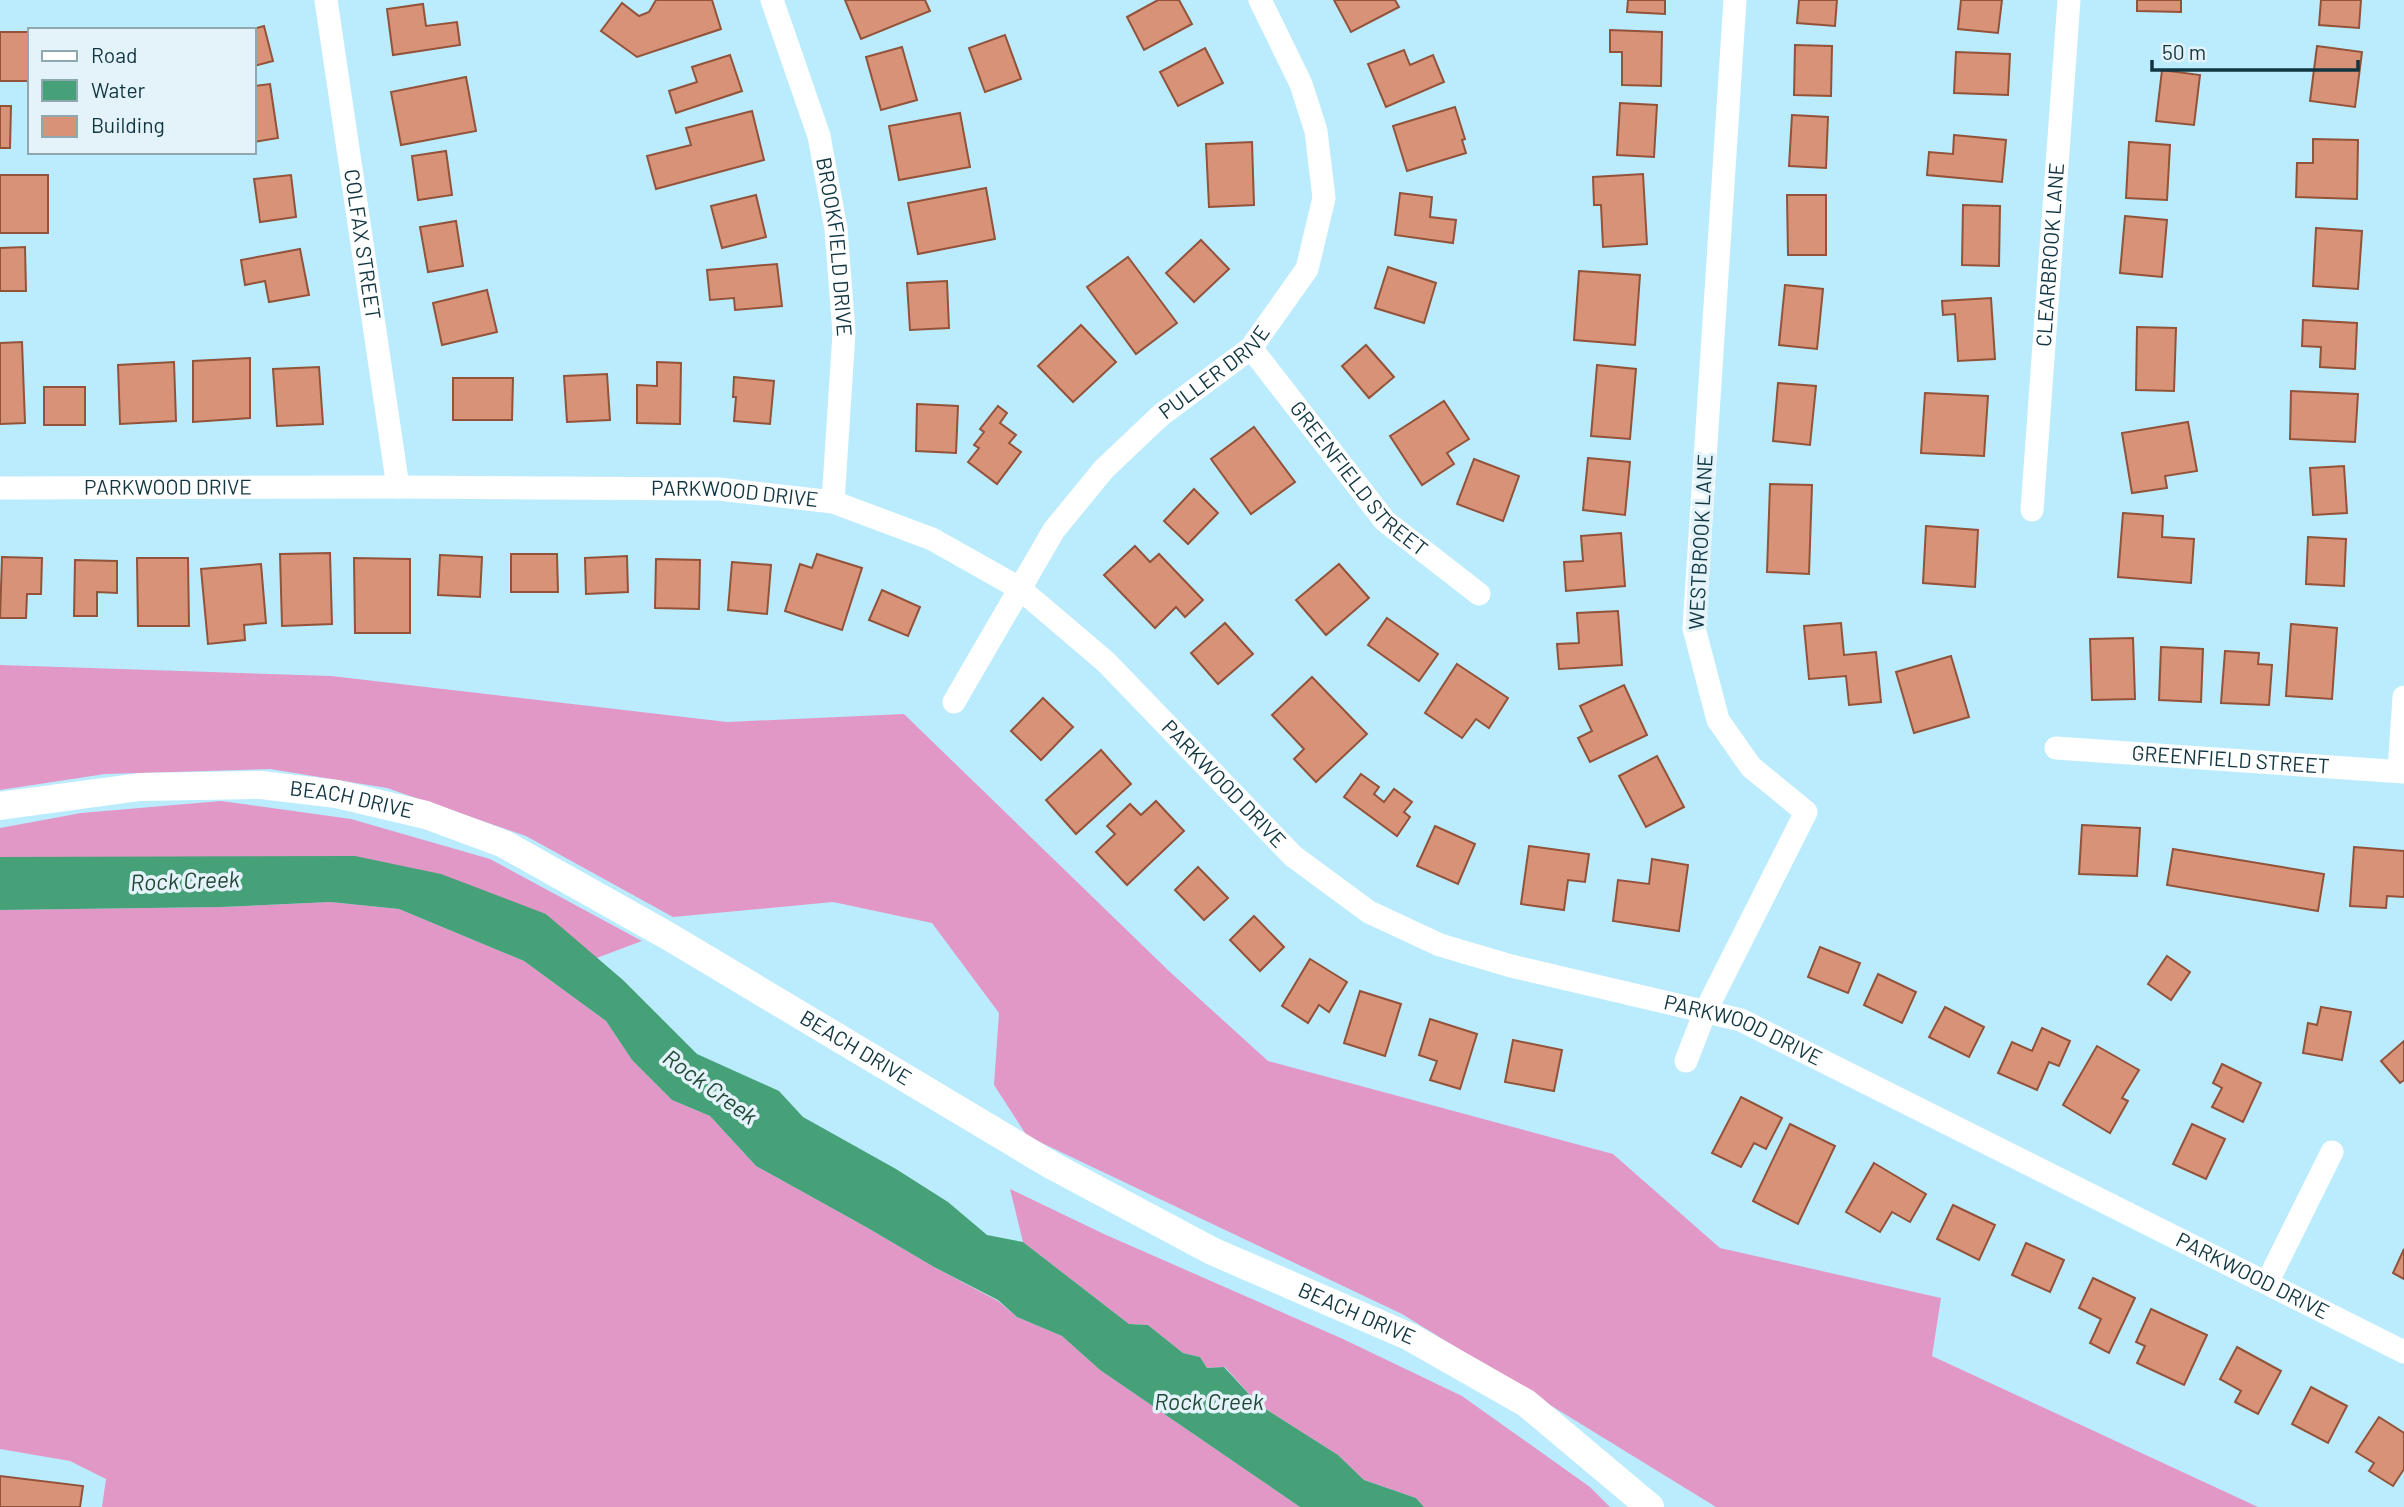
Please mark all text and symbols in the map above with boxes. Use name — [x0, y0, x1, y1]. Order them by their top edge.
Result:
legend — [28, 28, 256, 154]
scale bar — [2152, 28, 2358, 72]
text: 50 m — [2162, 39, 2206, 64]
text: Road — [91, 42, 137, 67]
text: Water — [91, 77, 146, 102]
text: Building — [91, 112, 165, 137]
street label: BROOKFIELD DRIVE — [812, 155, 858, 337]
street label: CLEARBROOK LANE — [2030, 162, 2068, 347]
street label: COLFAX STREET — [340, 167, 387, 321]
street label: PULLER DRIVE — [1153, 320, 1274, 423]
street label: GREENFIELD STREET — [1286, 395, 1433, 561]
street label: WESTBROOK LANE — [1682, 453, 1717, 630]
street label: PARKWOOD DRIVE — [84, 473, 252, 499]
street label: PARKWOOD DRIVE — [651, 475, 820, 511]
street label: PARKWOOD DRIVE — [1157, 714, 1292, 852]
street label: GREENFIELD STREET — [2131, 739, 2331, 778]
street label: BEACH DRIVE — [289, 775, 416, 823]
water label: Rock Creek — [130, 864, 240, 896]
street label: PARKWOOD DRIVE — [1662, 988, 1827, 1070]
street label: BEACH DRIVE — [796, 1004, 916, 1090]
water label: Rock Creek — [658, 1043, 763, 1130]
street label: PARKWOOD DRIVE — [2173, 1226, 2334, 1324]
street label: BEACH DRIVE — [1295, 1276, 1420, 1349]
water label: Rock Creek — [1154, 1387, 1264, 1415]

